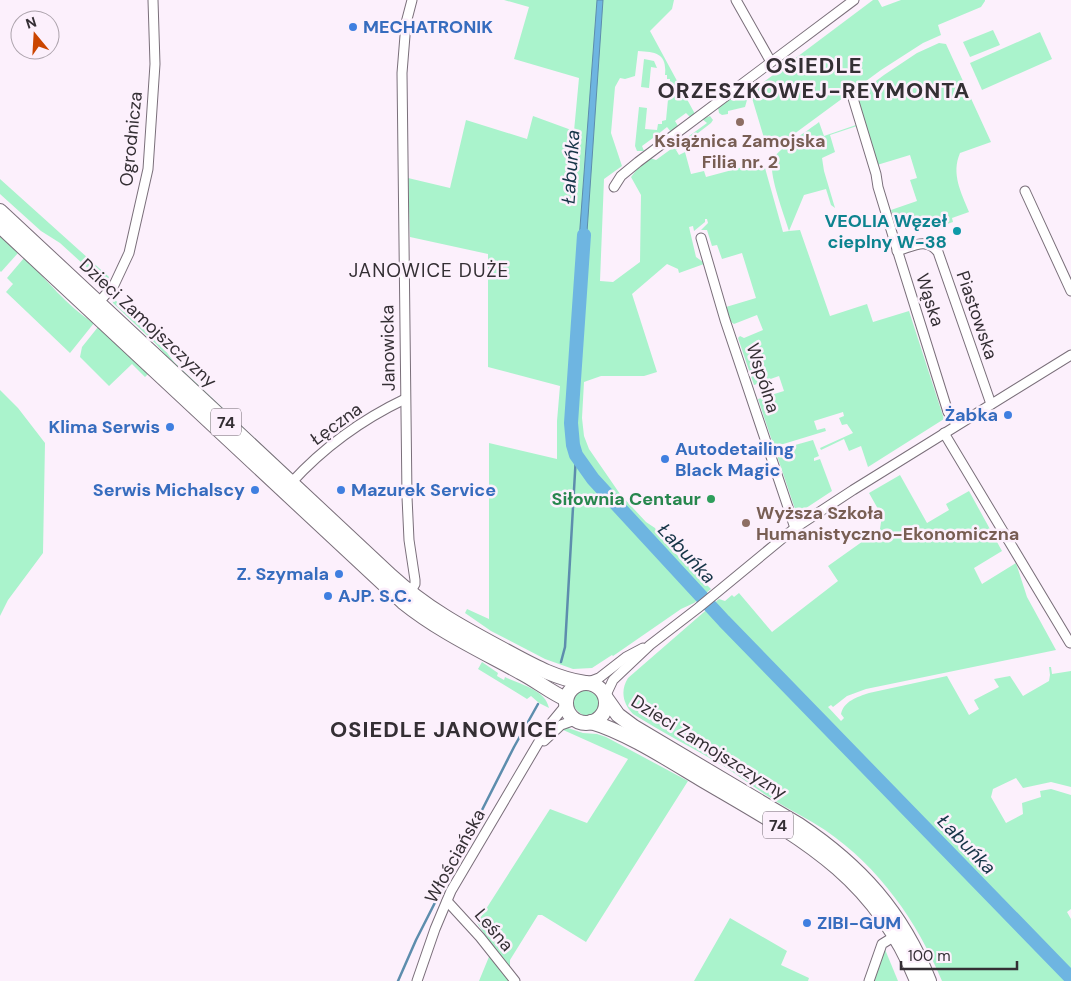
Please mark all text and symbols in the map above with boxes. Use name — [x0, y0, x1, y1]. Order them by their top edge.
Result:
north arrow — [10, 10, 60, 60]
text: N — [23, 12, 39, 33]
place label: MECHATRONIK — [363, 15, 493, 39]
marker: MECHATRONIK — [347, 21, 359, 33]
district label: OSIEDLE ORZESZKOWEJ-REYMONTA — [658, 51, 970, 105]
street label: Ogrodnicza — [114, 90, 148, 188]
marker: Książnica Zamojska Filia nr. 2 — [734, 116, 746, 128]
water label: Łabuńka — [555, 129, 586, 205]
place label: Książnica Zamojska Filia nr. 2 — [654, 129, 826, 174]
place label: VEOLIA Węzeł cieplny W-38 — [825, 209, 948, 254]
marker: VEOLIA Węzeł cieplny W-38 — [951, 225, 963, 237]
street label: Dzieci Zamojszczyzny — [74, 253, 222, 393]
district label: JANOWICE DUŻE — [349, 258, 509, 283]
street label: Piastowska — [951, 268, 1003, 362]
street label: Wąska — [910, 271, 950, 329]
street label: Janowicka — [375, 304, 401, 392]
street label: Wspólna — [740, 340, 786, 416]
street label: Łęczna — [305, 397, 367, 451]
place label: Żabka — [945, 403, 998, 427]
road number: 74 — [211, 408, 241, 436]
marker: Żabka — [1002, 409, 1014, 421]
place label: Klima Serwis — [48, 415, 160, 439]
marker: Klima Serwis — [164, 421, 176, 433]
place label: Autodetailing Black Magic — [675, 437, 795, 482]
marker: Autodetailing Black Magic — [659, 453, 671, 465]
place label: Serwis Michalscy — [93, 478, 245, 502]
place label: Mazurek Service — [351, 478, 496, 502]
marker: Serwis Michalscy — [249, 484, 261, 496]
marker: Mazurek Service — [335, 484, 347, 496]
place label: Siłownia Centaur — [552, 487, 701, 511]
marker: Siłownia Centaur — [705, 493, 717, 505]
place label: Wyższa Szkoła Humanistyczno-Ekonomiczna — [756, 501, 1019, 546]
marker: Wyższa Szkoła Humanistyczno-Ekonomiczna — [740, 517, 752, 529]
water label: Łabuńka — [652, 518, 721, 589]
place label: Z. Szymala — [236, 562, 329, 586]
marker: Z. Szymala — [333, 568, 345, 580]
place label: AJP. S.C. — [338, 584, 412, 608]
marker: AJP. S.C. — [322, 590, 334, 602]
street label: Dzieci Zamojszczyzny — [627, 689, 791, 805]
district label: OSIEDLE JANOWICE — [330, 715, 558, 744]
street label: Włościańska — [419, 805, 491, 907]
water label: Łabuńka — [932, 809, 1002, 880]
road number: 74 — [763, 812, 793, 838]
street label: Leśna — [469, 904, 519, 956]
place label: ZIBI-GUM — [817, 911, 901, 935]
marker: ZIBI-GUM — [801, 917, 813, 929]
scale bar — [901, 938, 1017, 970]
text: 100 m — [908, 946, 951, 966]

